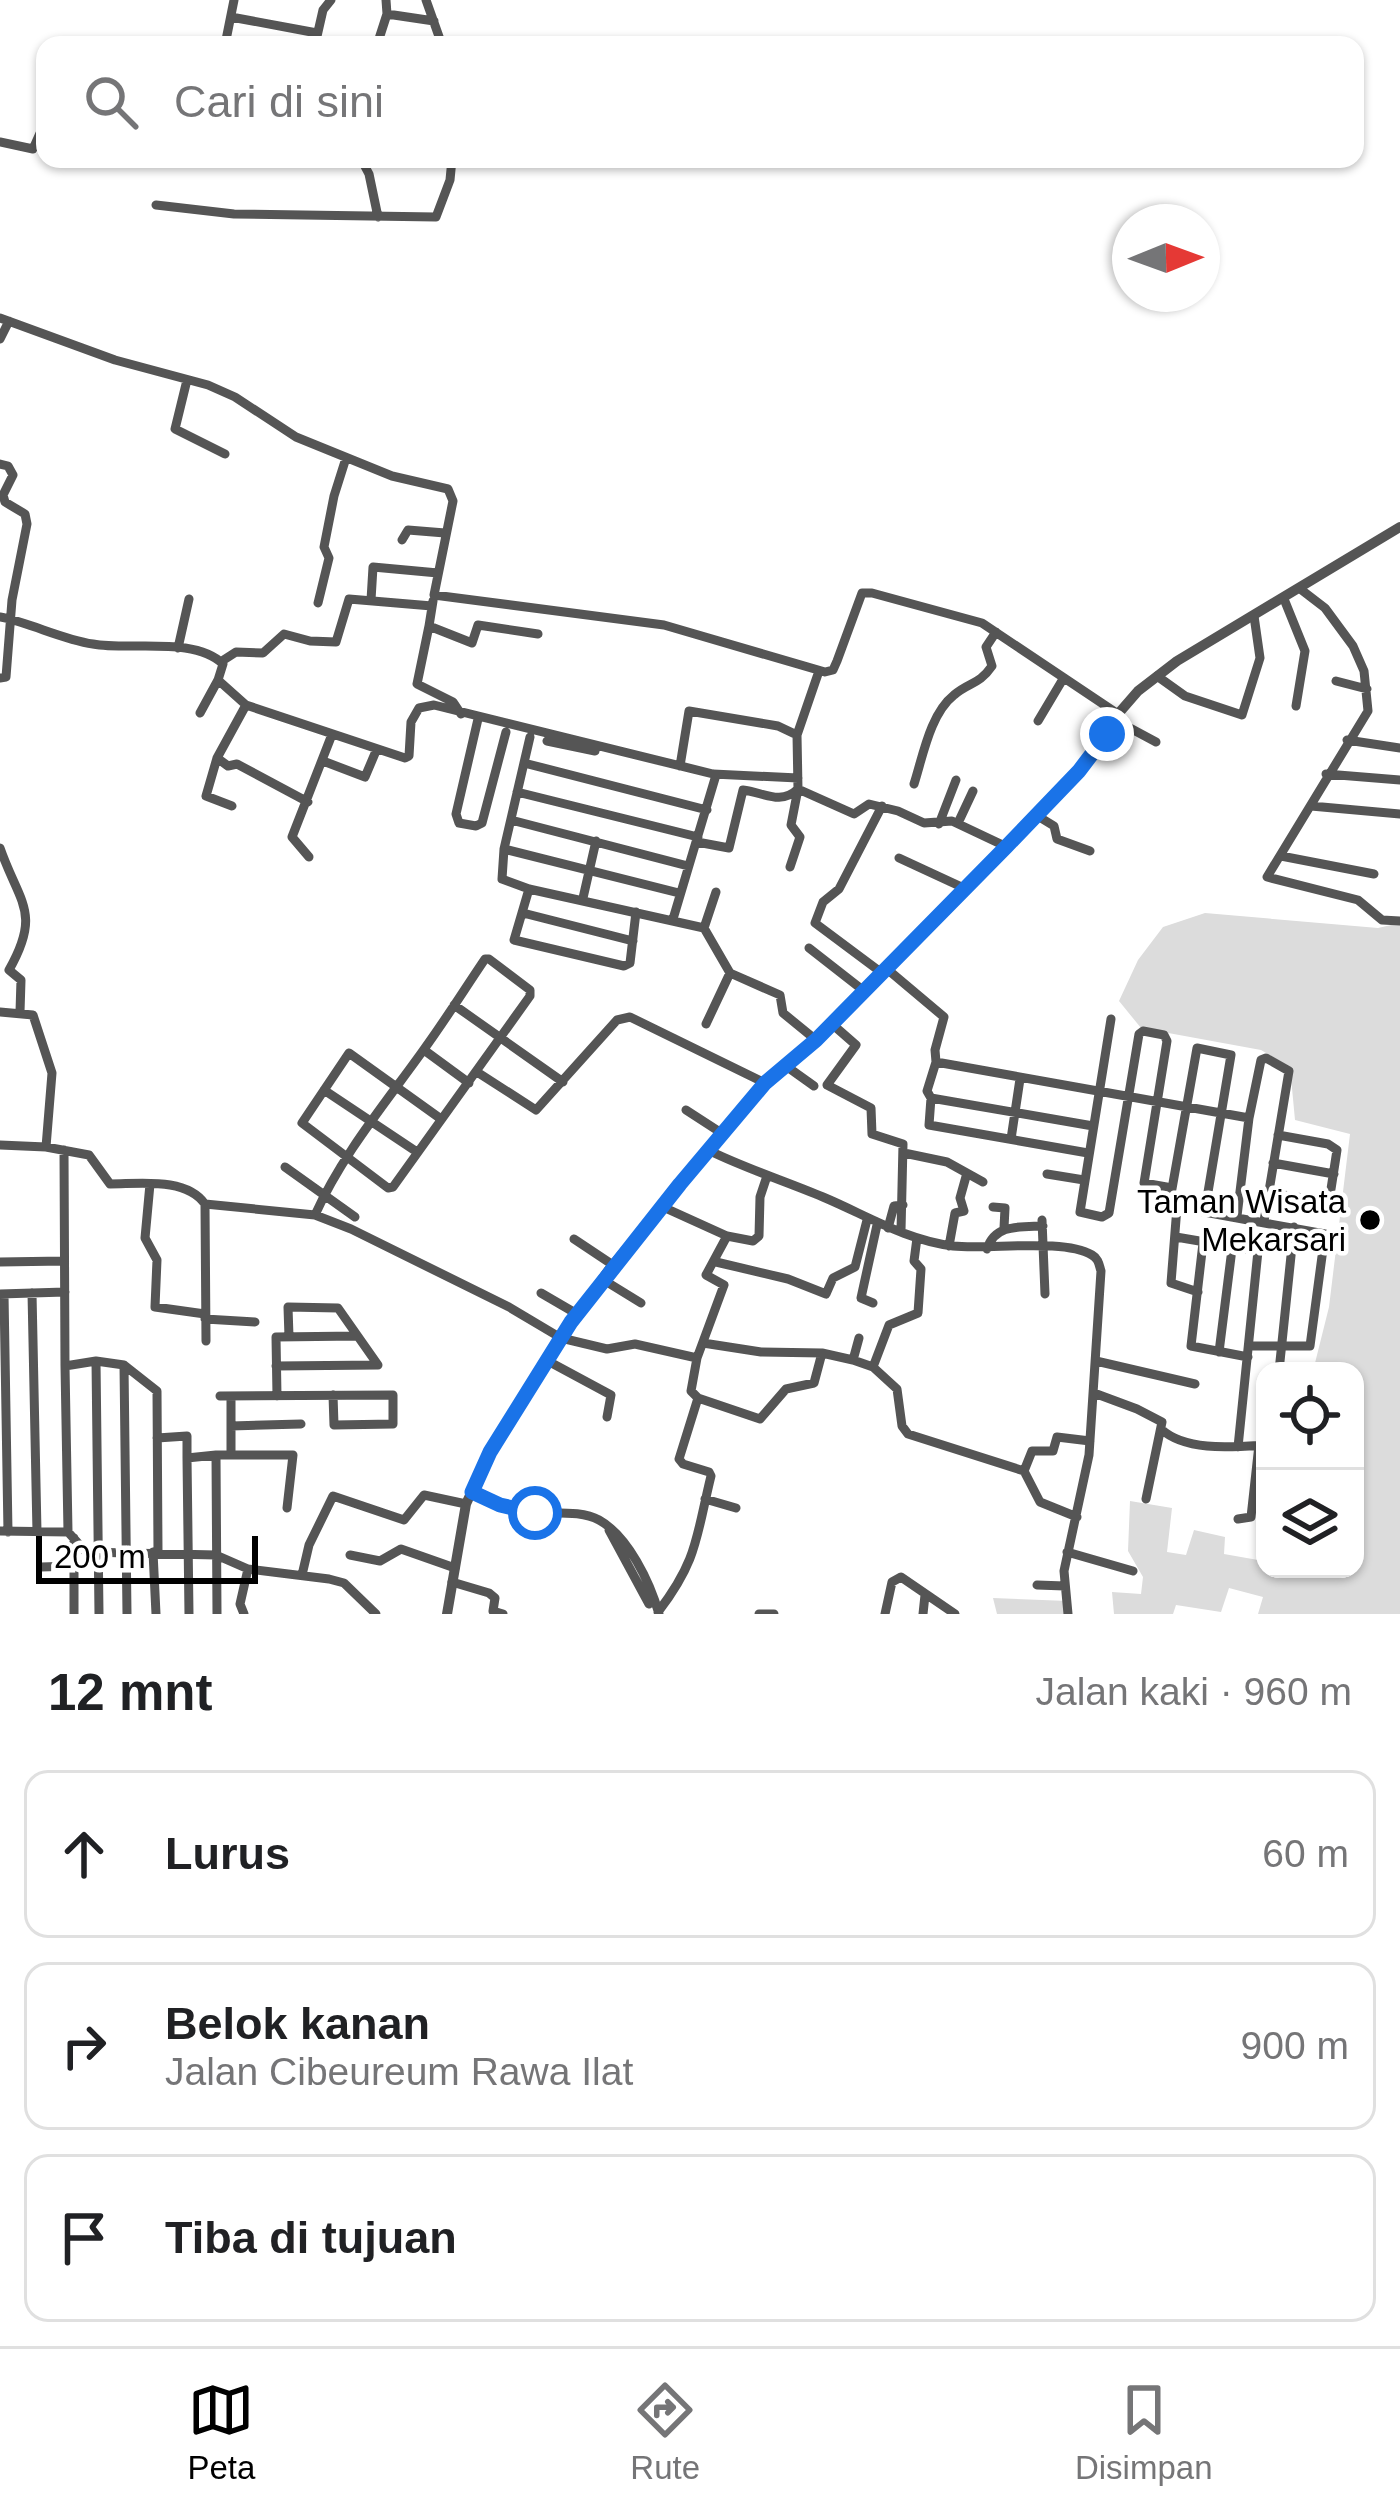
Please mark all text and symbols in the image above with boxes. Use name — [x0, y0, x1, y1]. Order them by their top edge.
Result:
search box — [36, 36, 1364, 168]
icon: search — [78, 69, 144, 135]
text: Cari di sini — [174, 76, 384, 127]
north arrow — [1112, 204, 1220, 312]
route end — [1080, 707, 1134, 761]
place label: Taman Wisata Mekarsari — [1137, 1183, 1347, 1258]
marker: Taman Wisata Mekarsari — [1357, 1207, 1383, 1233]
map controls — [1256, 1362, 1364, 1578]
button: locate — [1256, 1362, 1364, 1470]
button: layers — [1256, 1470, 1364, 1578]
route start — [508, 1486, 562, 1540]
scale bar — [36, 1530, 258, 1583]
text: 200 m — [54, 1538, 146, 1575]
text: 12 mnt — [48, 1664, 212, 1721]
text: Jalan kaki · 960 m — [1036, 1670, 1352, 1713]
icon: ahead — [51, 1821, 117, 1887]
text: Lurus — [165, 1828, 290, 1879]
text: 60 m — [1262, 1832, 1349, 1875]
text: Belok kanan — [165, 1998, 430, 2049]
icon: right — [51, 2013, 117, 2079]
text: 900 m — [1241, 2024, 1349, 2067]
text: Jalan Cibeureum Rawa Ilat — [165, 2050, 633, 2093]
icon: arrive — [51, 2205, 117, 2271]
text: Tiba di tujuan — [165, 2212, 457, 2263]
tab: Peta — [187, 2377, 255, 2487]
tab: Rute — [630, 2377, 700, 2487]
tab: Disimpan — [1075, 2377, 1213, 2487]

